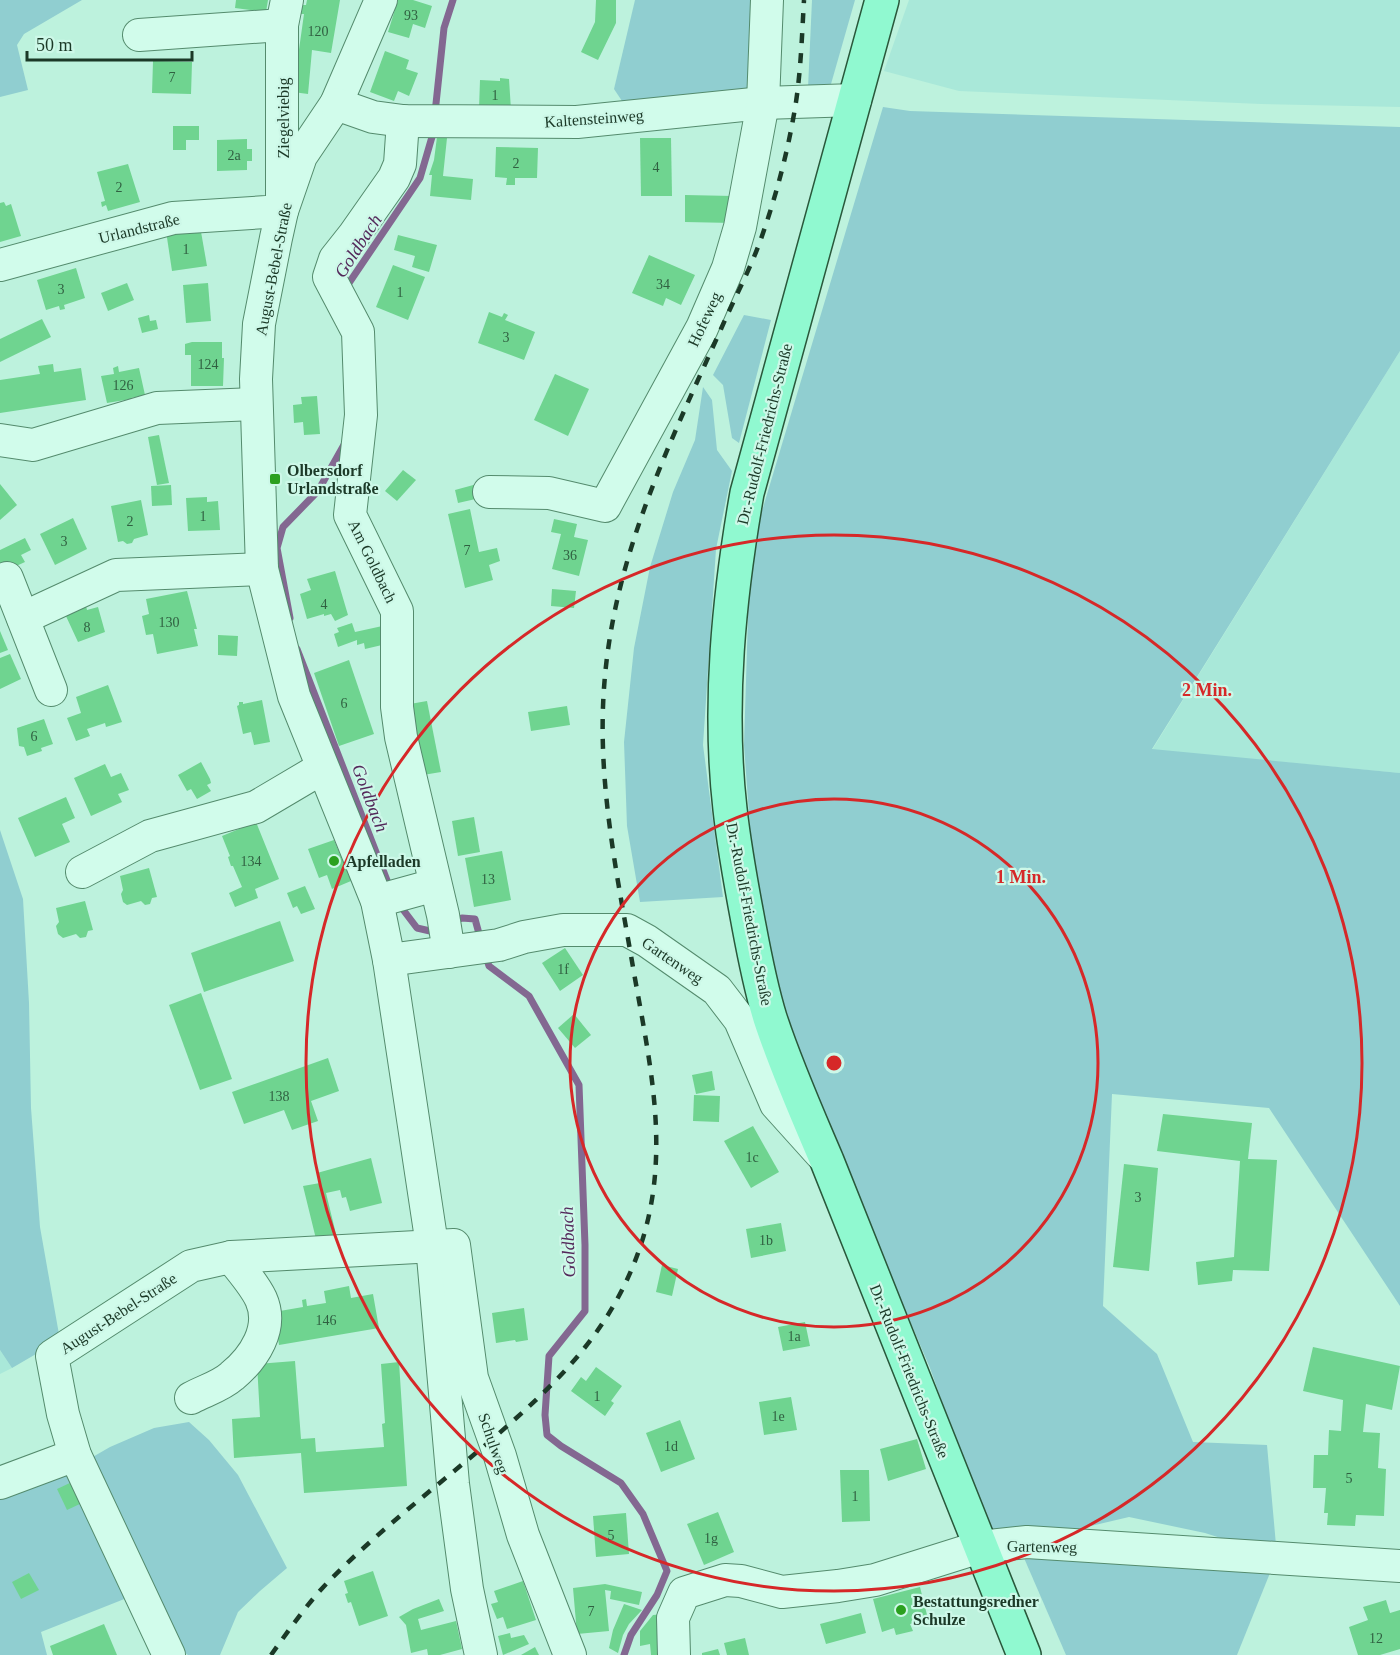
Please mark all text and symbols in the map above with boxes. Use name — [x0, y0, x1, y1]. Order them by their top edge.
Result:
house number: 93 — [404, 8, 418, 23]
scale bar — [27, 24, 192, 62]
house number: 120 — [308, 24, 329, 39]
text: 50 m — [36, 35, 73, 55]
house number: 7 — [169, 70, 176, 85]
street label: Ziegelviebig — [275, 78, 293, 158]
house number: 1 — [492, 88, 499, 103]
street label: Kaltensteinweg — [544, 107, 644, 131]
house number: 2a — [227, 148, 241, 163]
house number: 2 — [513, 156, 520, 171]
house number: 4 — [653, 160, 660, 175]
house number: 2 — [116, 180, 123, 195]
street label: August-Bebel-Straße — [252, 201, 296, 337]
street label: Urlandstraße — [97, 210, 181, 247]
water label: Goldbach — [330, 211, 386, 281]
house number: 1 — [183, 242, 190, 257]
house number: 34 — [656, 277, 670, 292]
house number: 3 — [58, 282, 65, 297]
house number: 1 — [397, 285, 404, 300]
street label: Hofeweg — [684, 289, 725, 350]
house number: 3 — [503, 330, 510, 345]
street label: Dr.-Rudolf-Friedrichs-Straße — [734, 342, 795, 527]
house number: 124 — [198, 357, 219, 372]
house number: 126 — [113, 378, 134, 393]
place label: Olbersdorf Urlandstraße — [287, 462, 379, 497]
marker: Olbersdorf Urlandstraße — [268, 472, 282, 486]
house number: 1 — [200, 509, 207, 524]
house number: 2 — [127, 514, 134, 529]
street label: Am Goldbach — [345, 517, 400, 605]
house number: 3 — [61, 534, 68, 549]
house number: 7 — [464, 543, 471, 558]
house number: 36 — [563, 548, 577, 563]
house number: 4 — [321, 597, 328, 612]
house number: 130 — [159, 615, 180, 630]
house number: 8 — [84, 620, 91, 635]
text: 2 Min. — [1182, 680, 1232, 700]
house number: 6 — [341, 696, 348, 711]
house number: 6 — [31, 729, 38, 744]
water label: Goldbach — [348, 761, 392, 835]
street label: Dr.-Rudolf-Friedrichs-Straße — [723, 821, 776, 1007]
place label: Apfelladen — [346, 853, 421, 871]
house number: 134 — [241, 854, 262, 869]
marker: Apfelladen — [327, 854, 341, 868]
text: 1 Min. — [996, 867, 1046, 887]
house number: 13 — [481, 872, 495, 887]
street label: Gartenweg — [638, 934, 707, 988]
house number: 1f — [557, 962, 569, 977]
centre of rings — [824, 1053, 844, 1073]
house number: 138 — [269, 1089, 290, 1104]
house number: 1c — [745, 1150, 759, 1165]
house number: 3 — [1135, 1190, 1142, 1205]
water label: Goldbach — [557, 1206, 579, 1278]
house number: 1b — [759, 1233, 773, 1248]
street label: August-Bebel-Straße — [57, 1270, 180, 1358]
street label: Dr.-Rudolf-Friedrichs-Straße — [867, 1282, 952, 1461]
house number: 146 — [316, 1313, 337, 1328]
house number: 1a — [787, 1329, 801, 1344]
house number: 1 — [594, 1389, 601, 1404]
house number: 1e — [771, 1409, 785, 1424]
street label: Schulweg — [474, 1411, 512, 1476]
house number: 1d — [664, 1439, 678, 1454]
house number: 5 — [1346, 1471, 1353, 1486]
house number: 1 — [852, 1489, 859, 1504]
house number: 5 — [608, 1528, 615, 1543]
house number: 1g — [704, 1531, 718, 1546]
street label: Gartenweg — [1007, 1537, 1077, 1557]
place label: Bestattungsredner Schulze — [913, 1593, 1039, 1628]
marker: Bestattungsredner Schulze — [894, 1603, 908, 1617]
house number: 7 — [588, 1604, 595, 1619]
house number: 12 — [1369, 1631, 1383, 1646]

